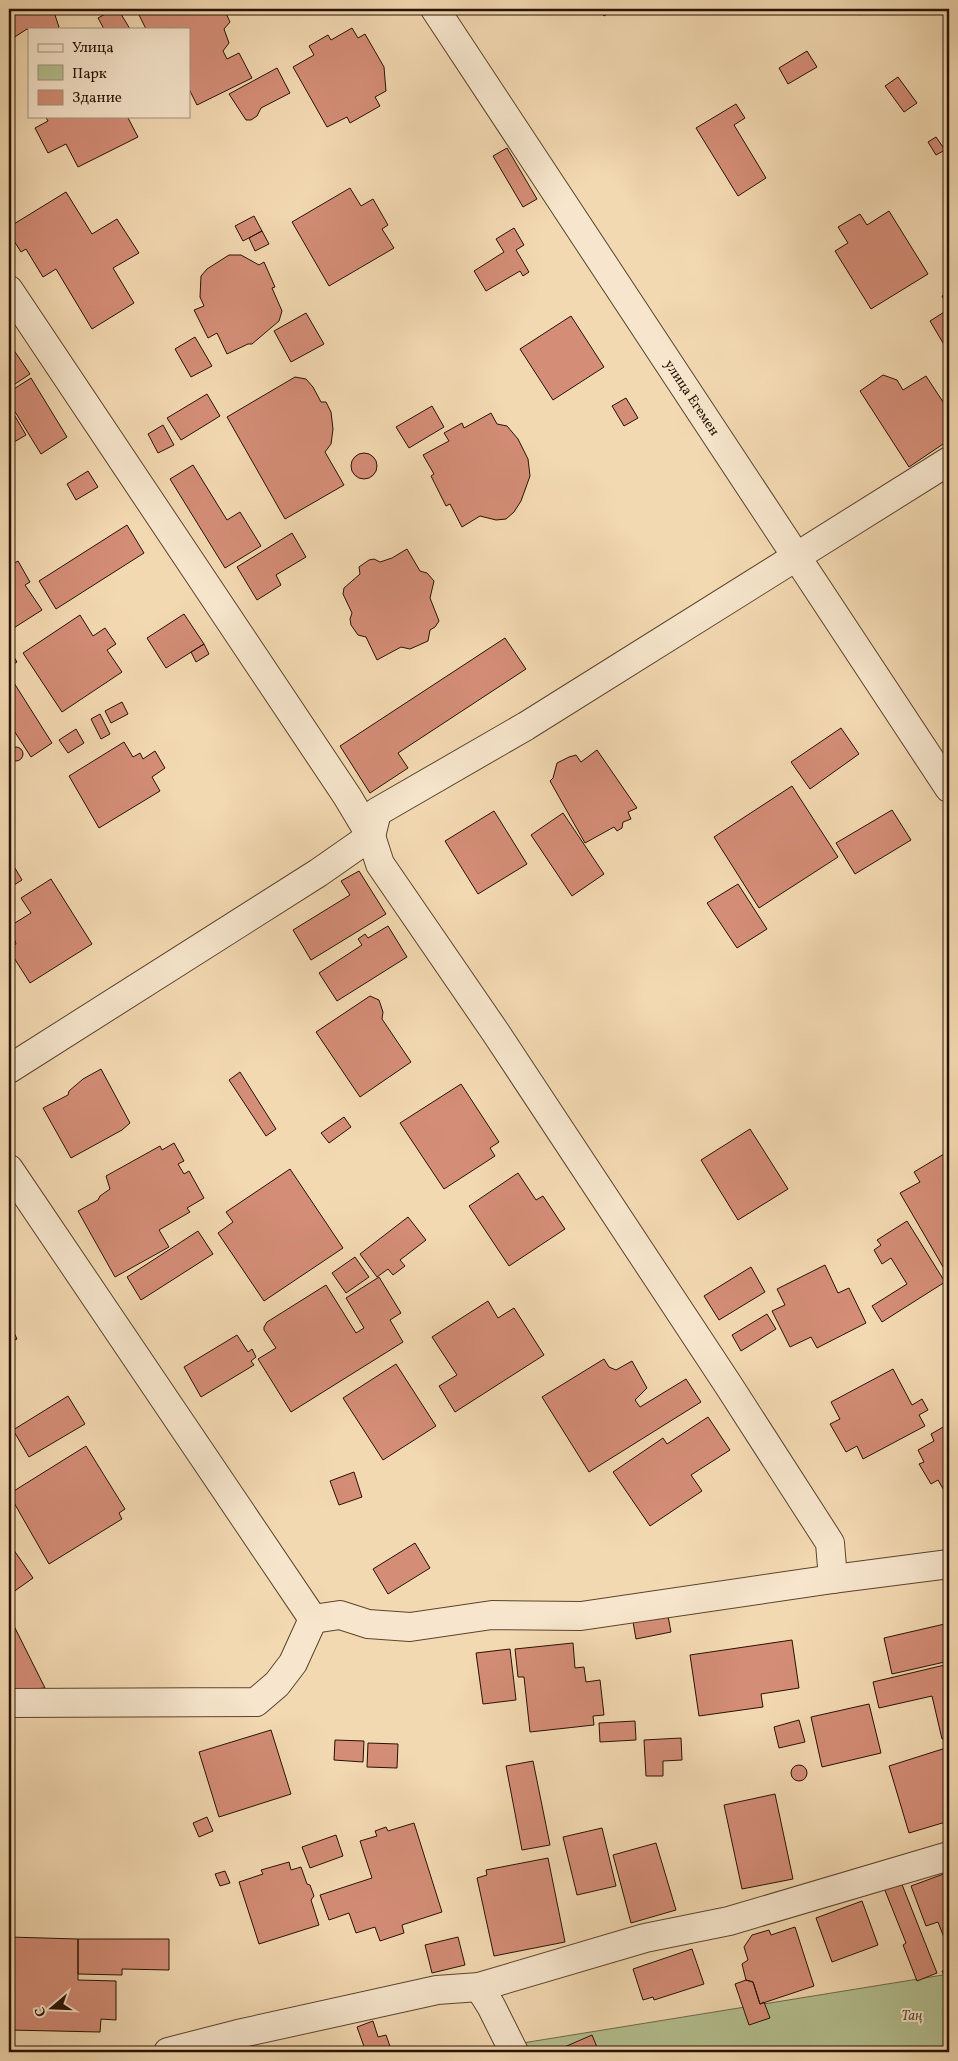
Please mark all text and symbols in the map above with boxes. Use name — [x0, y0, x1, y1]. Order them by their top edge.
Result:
legend — [28, 28, 190, 118]
text: Улица — [72, 38, 114, 59]
text: Парк — [72, 64, 107, 85]
text: Здание — [72, 88, 122, 109]
street label: улица Егемен — [660, 356, 724, 440]
north arrow — [28, 1984, 78, 2034]
text: С — [31, 2004, 52, 2019]
park label: Таң — [902, 2007, 922, 2026]

